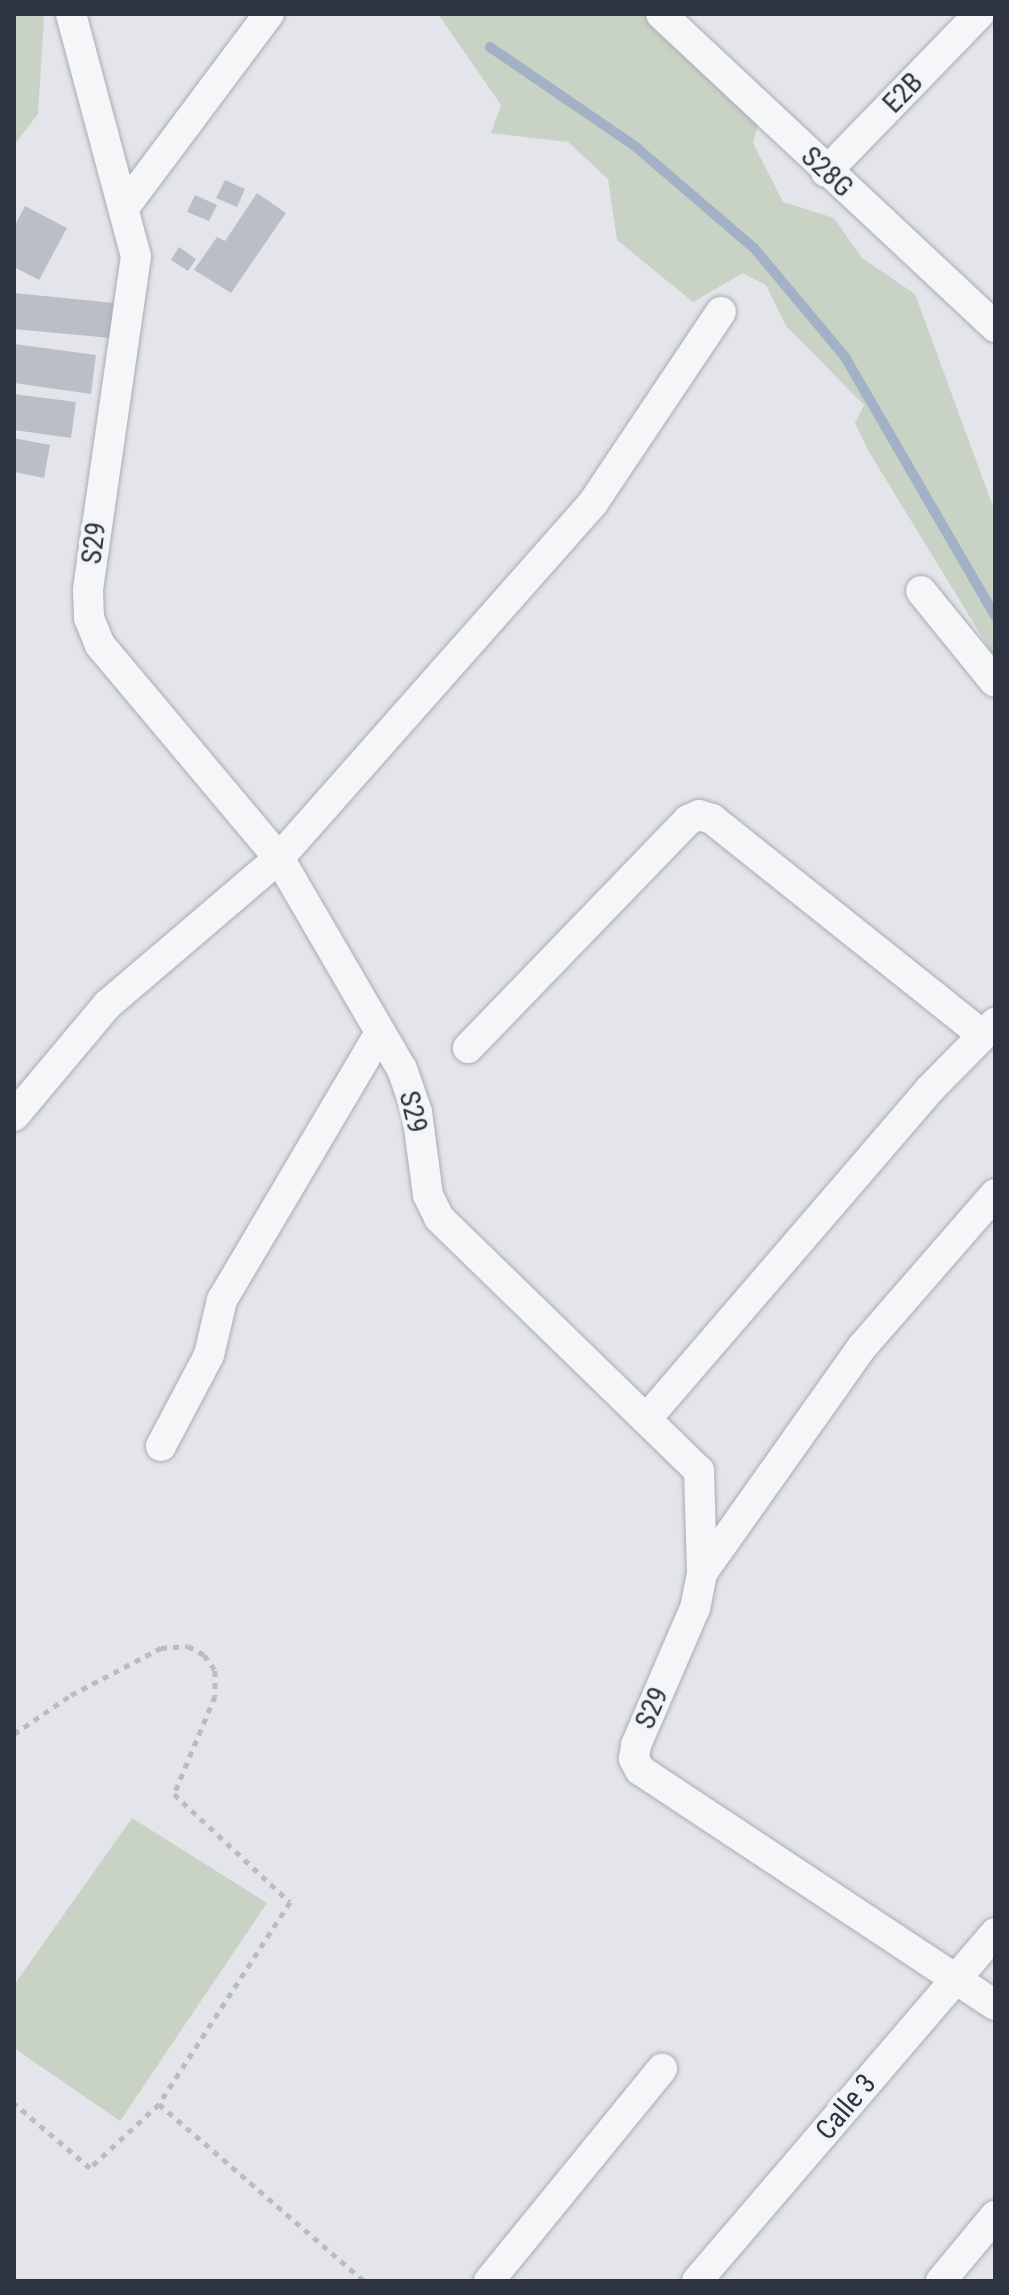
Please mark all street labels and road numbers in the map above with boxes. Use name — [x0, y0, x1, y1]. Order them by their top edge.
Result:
street label: E2B — [876, 66, 930, 120]
street label: S28G — [794, 140, 860, 204]
street label: S29 — [75, 520, 113, 566]
street label: S29 — [392, 1087, 434, 1137]
street label: S29 — [628, 1682, 676, 1734]
street label: Calle 3 — [809, 2067, 883, 2147]

